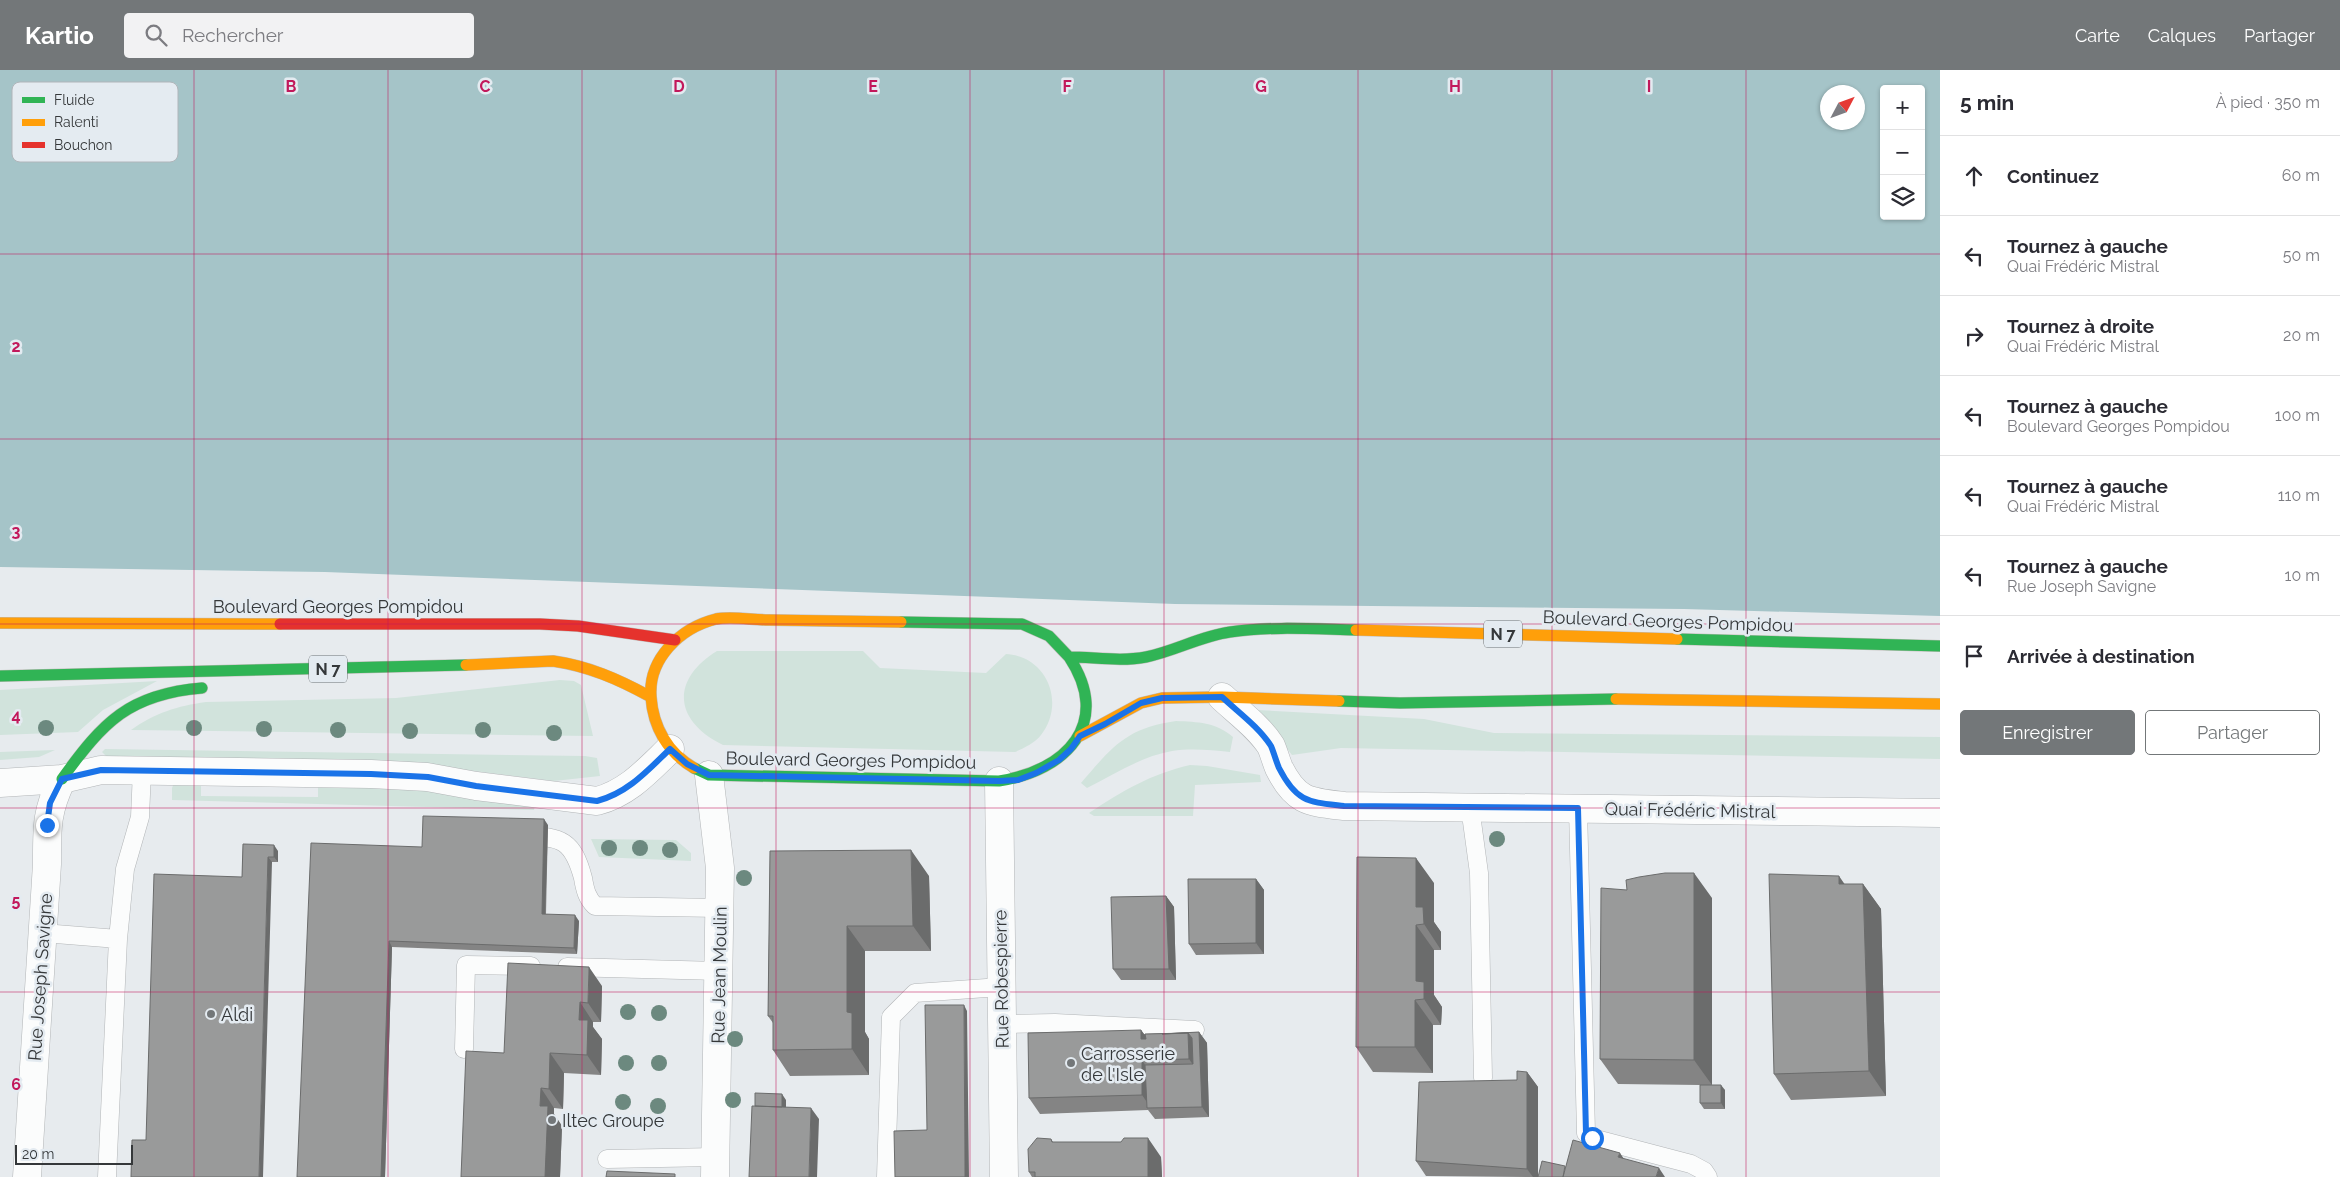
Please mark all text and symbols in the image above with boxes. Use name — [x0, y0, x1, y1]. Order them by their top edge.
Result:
search box — [124, 13, 474, 58]
text: Kartio — [25, 21, 94, 50]
icon: search — [142, 21, 170, 49]
text: Rechercher — [182, 24, 284, 46]
text: Carte — [2075, 25, 2120, 46]
text: Calques — [2148, 25, 2216, 46]
text: Partager — [2244, 25, 2315, 46]
text: B — [286, 77, 297, 96]
text: C — [480, 77, 491, 96]
text: D — [673, 77, 685, 96]
text: E — [868, 77, 878, 96]
text: F — [1062, 77, 1072, 96]
text: G — [1255, 77, 1267, 96]
text: H — [1449, 77, 1461, 96]
text: I — [1647, 77, 1651, 96]
legend — [12, 82, 178, 162]
north arrow — [1820, 85, 1865, 130]
map controls — [1880, 85, 1925, 220]
button: + — [1880, 85, 1925, 130]
text: 5 min — [1960, 90, 2014, 115]
text: Fluide — [54, 92, 94, 108]
text: À pied · 350 m — [2216, 93, 2320, 112]
text: Ralenti — [54, 114, 99, 130]
button: − — [1880, 130, 1925, 175]
text: Bouchon — [54, 137, 112, 153]
icon: ahead — [1960, 162, 1988, 190]
text: Continuez — [2007, 165, 2099, 187]
text: 60 m — [2282, 166, 2320, 185]
button: layers — [1880, 175, 1925, 220]
text: Tournez à gauche — [2007, 235, 2168, 257]
icon: left — [1960, 242, 1988, 270]
text: 50 m — [2283, 246, 2320, 265]
text: Quai Frédéric Mistral — [2007, 257, 2159, 276]
text: Tournez à droite — [2007, 315, 2154, 337]
icon: right — [1960, 322, 1988, 350]
text: 20 m — [2283, 326, 2320, 345]
text: 2 — [11, 337, 21, 356]
text: Quai Frédéric Mistral — [2007, 337, 2159, 356]
text: Tournez à gauche — [2007, 395, 2168, 417]
icon: left — [1960, 402, 1988, 430]
text: 100 m — [2275, 406, 2320, 425]
text: Boulevard Georges Pompidou — [2007, 417, 2230, 436]
text: Tournez à gauche — [2007, 475, 2168, 497]
icon: left — [1960, 482, 1988, 510]
text: 110 m — [2278, 486, 2320, 505]
text: Quai Frédéric Mistral — [2007, 497, 2159, 516]
text: 3 — [12, 522, 21, 541]
text: Tournez à gauche — [2007, 555, 2168, 577]
icon: left — [1960, 562, 1988, 590]
text: 10 m — [2285, 566, 2320, 585]
text: Rue Joseph Savigne — [2007, 577, 2156, 596]
street label: Boulevard Georges Pompidou — [213, 596, 463, 617]
street label: Boulevard Georges Pompidou — [1542, 606, 1794, 636]
road number: N 7 — [1484, 620, 1522, 648]
icon: arrive — [1960, 642, 1988, 670]
text: Arrivée à destination — [2007, 645, 2195, 667]
road number: N 7 — [309, 656, 347, 682]
text: 4 — [11, 706, 21, 725]
button: Enregistrer — [1960, 710, 2135, 755]
button: Partager — [2145, 710, 2320, 755]
street label: Boulevard Georges Pompidou — [725, 747, 977, 773]
street label: Quai Frédéric Mistral — [1604, 798, 1776, 822]
route end — [36, 814, 59, 837]
text: 5 — [12, 891, 21, 910]
street label: Rue Joseph Savigne — [24, 892, 56, 1061]
street label: Rue Jean Moulin — [707, 906, 731, 1044]
street label: Rue Robespierre — [989, 909, 1013, 1048]
place label: Aldi — [221, 1004, 253, 1025]
marker: Aldi — [205, 1008, 217, 1020]
place label: Carrosserie de l'Isle — [1081, 1043, 1175, 1085]
marker: Carrosserie de l'Isle — [1065, 1057, 1077, 1069]
text: 6 — [11, 1075, 21, 1094]
place label: Iltec Groupe — [562, 1110, 665, 1131]
marker: Iltec Groupe — [546, 1114, 558, 1126]
route start — [1581, 1127, 1604, 1150]
scale bar — [15, 1142, 132, 1165]
text: 20 m — [22, 1146, 54, 1162]

